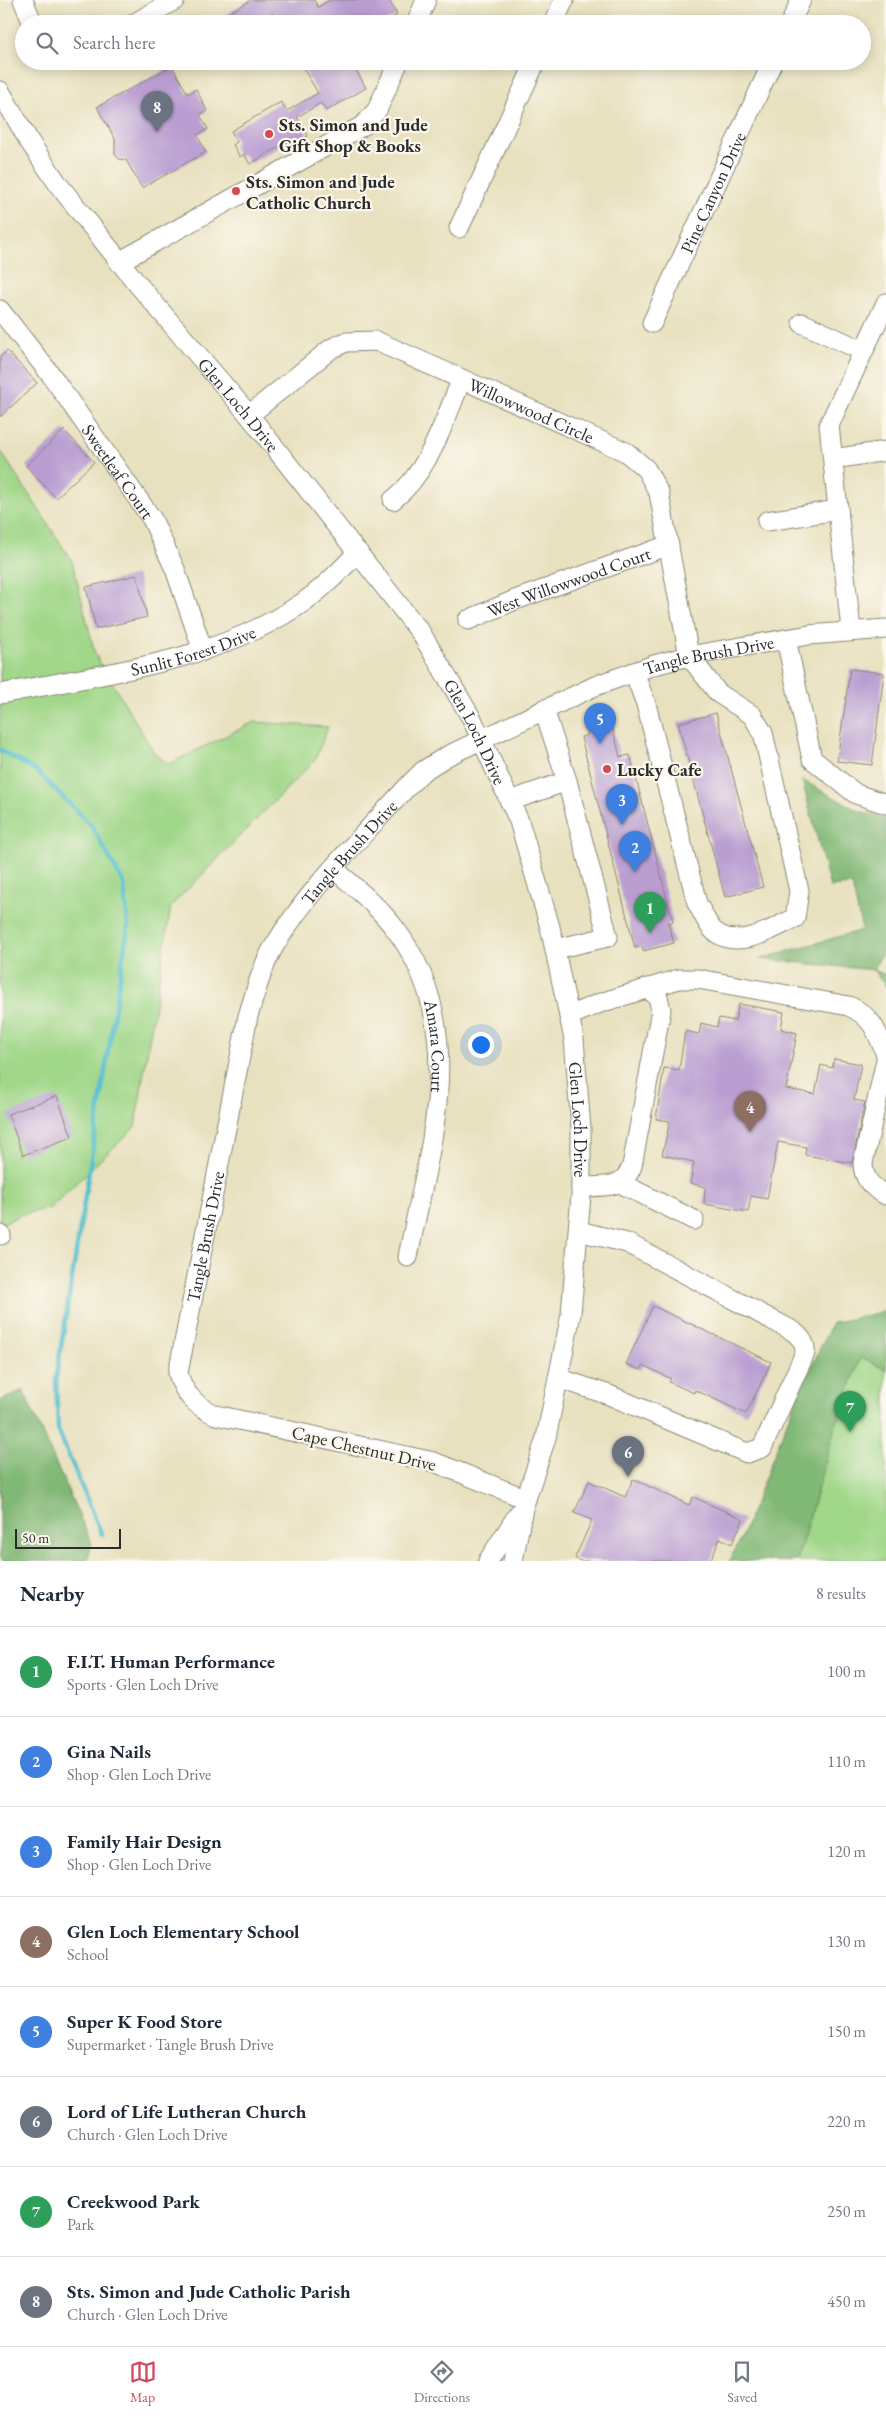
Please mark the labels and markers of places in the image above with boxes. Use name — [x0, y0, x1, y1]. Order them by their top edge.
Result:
pin: 8 — [141, 91, 173, 132]
place label: Sts. Simon and Jude Gift Shop & Books — [279, 113, 428, 157]
marker: Sts. Simon and Jude Gift Shop & Books — [263, 128, 275, 140]
place label: Sts. Simon and Jude Catholic Church — [246, 170, 395, 214]
marker: Sts. Simon and Jude Catholic Church — [230, 185, 242, 197]
pin: 5 — [584, 703, 616, 744]
place label: Lucky Cafe — [617, 758, 702, 781]
marker: Lucky Cafe — [601, 763, 613, 775]
pin: 3 — [606, 784, 638, 825]
pin: 2 — [619, 831, 651, 872]
pin: 1 — [634, 892, 666, 933]
pin: 4 — [734, 1091, 766, 1132]
pin: 7 — [834, 1391, 866, 1432]
pin: 6 — [612, 1436, 644, 1477]

